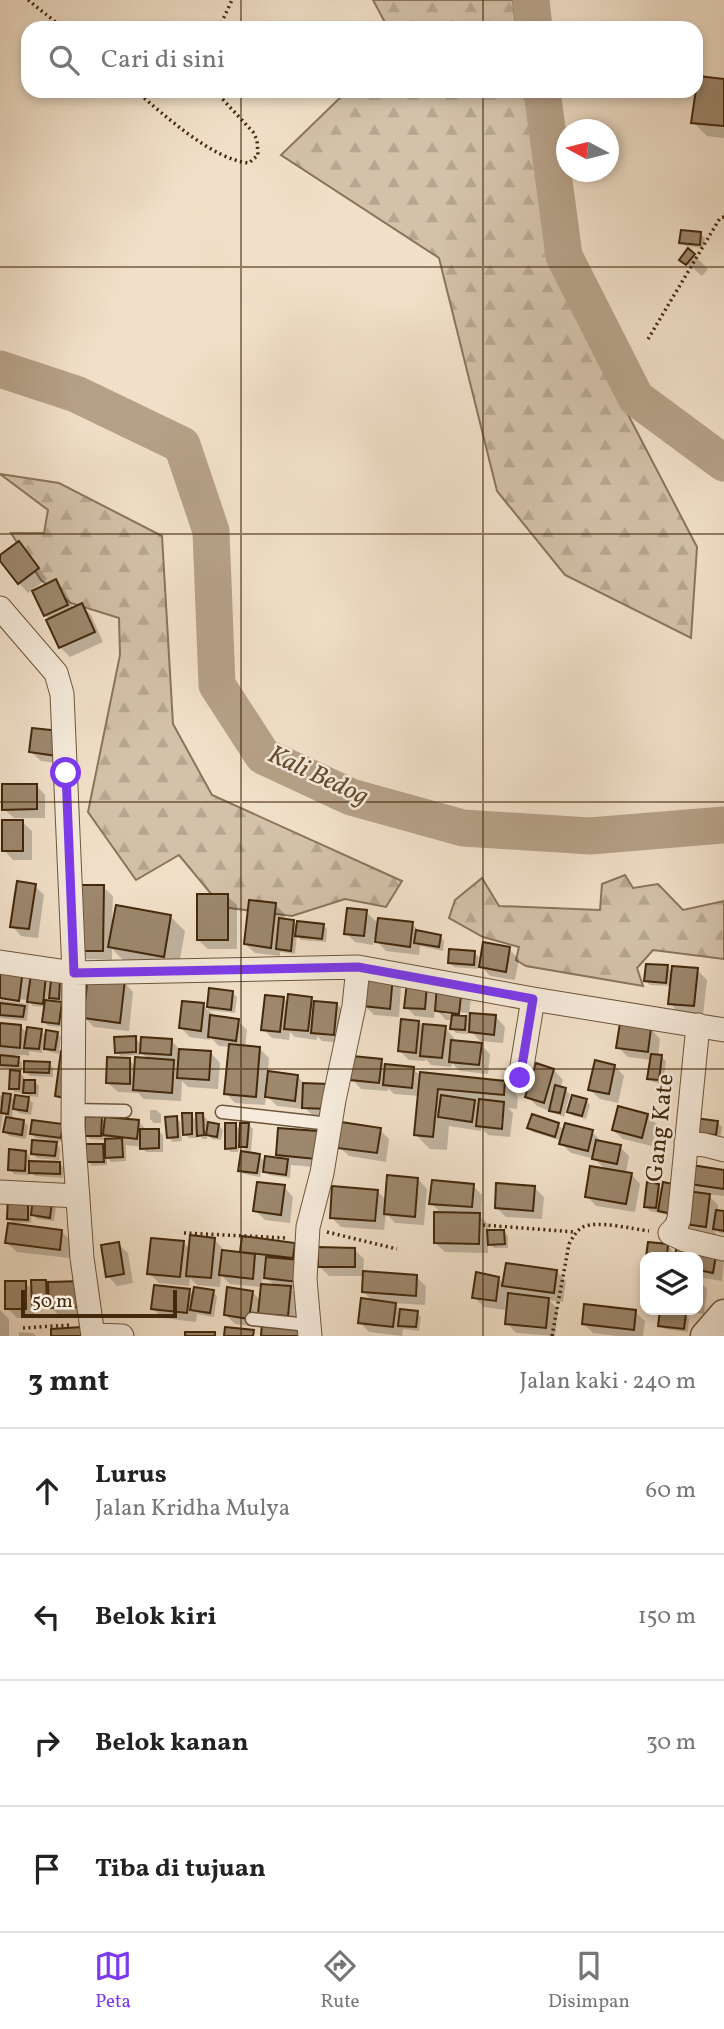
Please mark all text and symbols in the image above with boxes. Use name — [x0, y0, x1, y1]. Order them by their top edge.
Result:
search box — [21, 21, 703, 98]
icon: search — [45, 41, 83, 79]
text: Cari di sini — [101, 42, 225, 78]
north arrow — [556, 119, 619, 182]
water label: Kali Bedog — [262, 737, 374, 815]
route start — [50, 757, 81, 788]
route end — [504, 1062, 535, 1093]
street label: Gang Kate — [638, 1072, 684, 1184]
map controls — [640, 1252, 703, 1315]
button: layers — [640, 1252, 703, 1315]
scale bar — [21, 1287, 177, 1319]
text: 50 m — [32, 1289, 73, 1315]
text: 3 mnt — [28, 1361, 109, 1403]
text: Jalan kaki · 240 m — [519, 1366, 696, 1398]
text: Lurus — [95, 1457, 167, 1493]
icon: ahead — [28, 1472, 66, 1510]
text: 60 m — [646, 1475, 696, 1507]
text: Jalan Kridha Mulya — [95, 1493, 290, 1525]
icon: left — [28, 1598, 66, 1636]
text: Belok kiri — [95, 1599, 217, 1635]
text: 150 m — [638, 1601, 696, 1633]
icon: right — [28, 1724, 66, 1762]
text: Belok kanan — [95, 1725, 249, 1761]
text: 30 m — [646, 1727, 696, 1759]
icon: arrive — [28, 1850, 66, 1888]
text: Tiba di tujuan — [95, 1851, 266, 1887]
tab: Peta — [94, 1947, 132, 2015]
tab: Rute — [320, 1947, 360, 2015]
tab: Disimpan — [548, 1947, 630, 2015]

